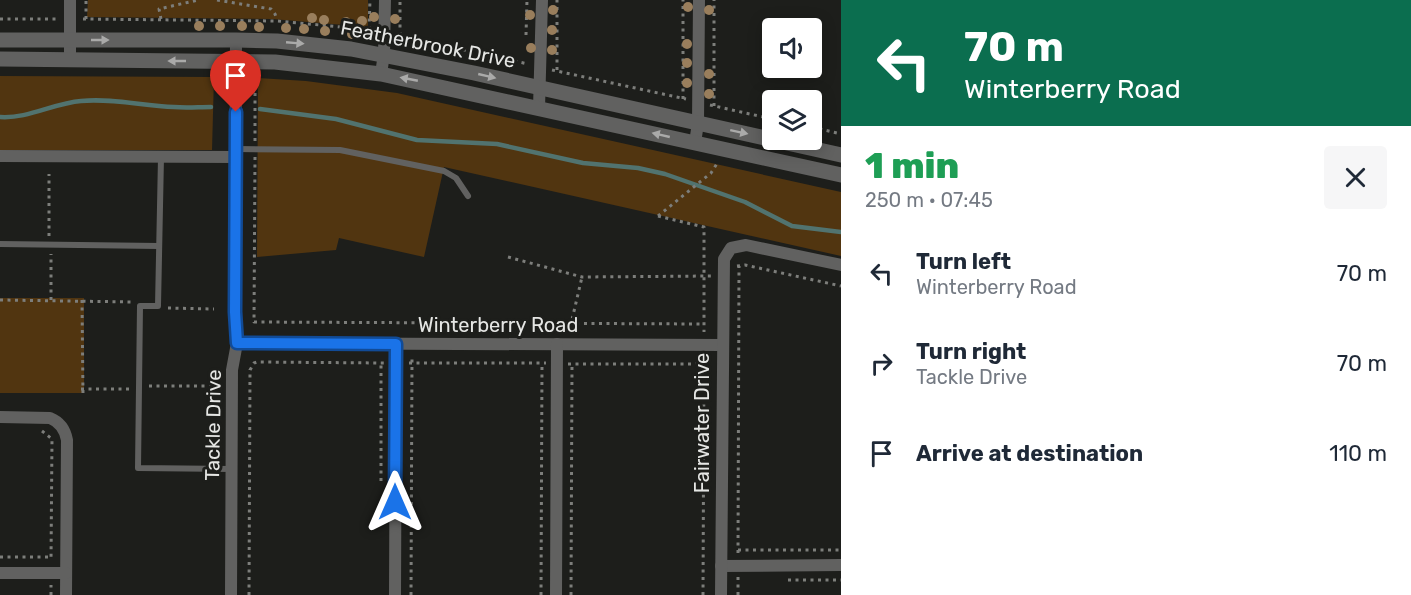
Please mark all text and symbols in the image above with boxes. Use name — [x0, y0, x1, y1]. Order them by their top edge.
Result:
street label: Featherbrook Drive — [338, 15, 518, 73]
map controls — [762, 18, 822, 150]
button: sound — [762, 18, 822, 78]
text: 70 m — [964, 22, 1064, 72]
icon: left — [865, 24, 943, 102]
one-way arrow — [91, 35, 110, 45]
one-way arrow — [286, 38, 305, 47]
pin — [210, 50, 261, 112]
one-way arrow — [168, 56, 187, 66]
icon: arrive — [219, 59, 252, 92]
one-way arrow — [478, 71, 497, 81]
text: Winterberry Road — [964, 73, 1181, 105]
one-way arrow — [399, 74, 418, 83]
button: layers — [762, 90, 822, 150]
one-way arrow — [730, 128, 748, 138]
one-way arrow — [651, 130, 670, 139]
text: 1 min — [865, 144, 959, 187]
button: close — [1324, 146, 1387, 209]
text: 250 m · 07:45 — [865, 188, 993, 212]
text: Turn left — [916, 248, 1011, 275]
icon: left — [865, 257, 898, 290]
text: 70 m — [1337, 260, 1387, 287]
text: Winterberry Road — [916, 275, 1077, 299]
street label: Winterberry Road — [418, 313, 578, 337]
text: Turn right — [916, 338, 1026, 365]
icon: right — [865, 347, 898, 380]
text: 70 m — [1337, 350, 1387, 377]
street label: Fairwater Drive — [690, 353, 714, 493]
text: Tackle Drive — [916, 365, 1027, 389]
street label: Tackle Drive — [200, 369, 226, 481]
icon: arrive — [865, 437, 898, 470]
text: Arrive at destination — [916, 440, 1143, 467]
text: 110 m — [1329, 440, 1387, 467]
position arrow — [363, 470, 427, 534]

